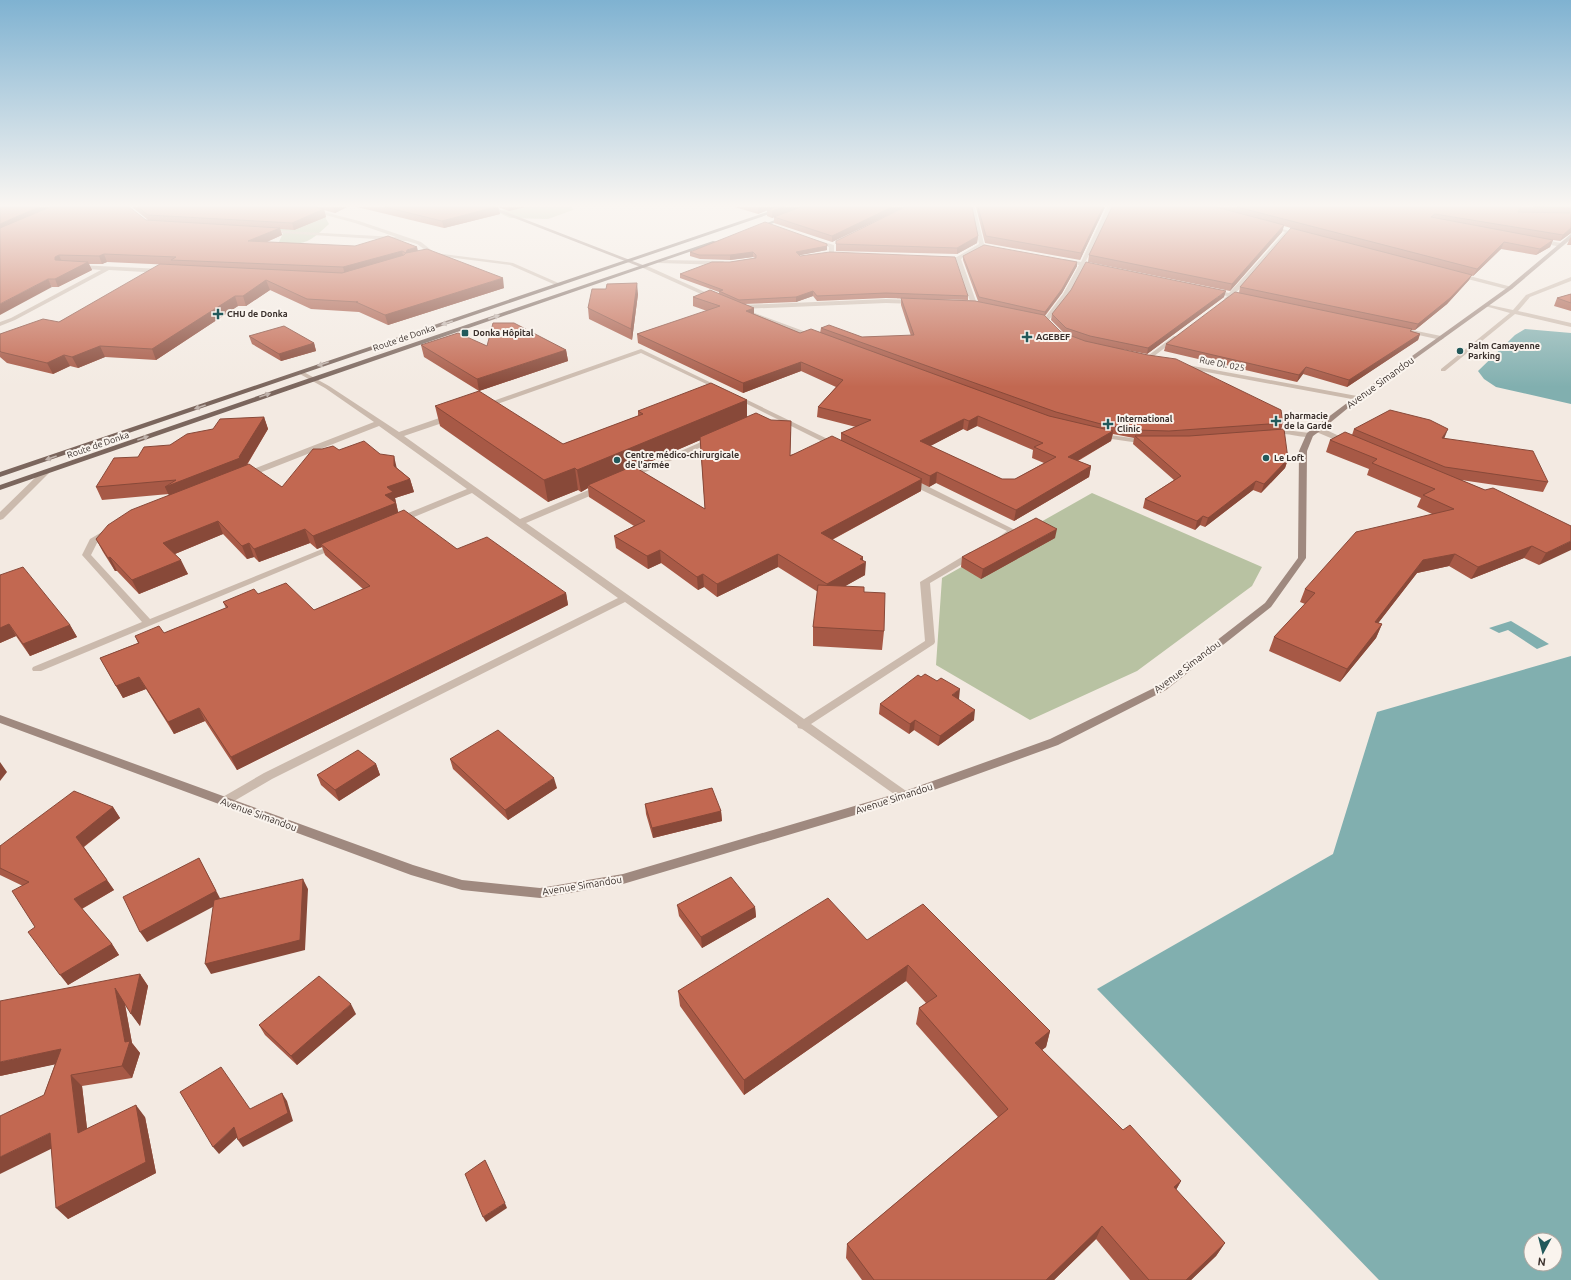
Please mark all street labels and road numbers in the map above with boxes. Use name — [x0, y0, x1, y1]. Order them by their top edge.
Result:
street label: Route de Donka — [372, 323, 436, 353]
street label: Avenue Simandou — [1344, 354, 1416, 411]
street label: Rue DI. 025 — [1198, 355, 1246, 373]
street label: Route de Donka — [66, 430, 130, 460]
street label: Avenue Simandou — [1152, 638, 1223, 695]
street label: Avenue Simandou — [854, 781, 934, 816]
street label: Avenue Simandou — [219, 796, 299, 833]
street label: Avenue Simandou — [541, 874, 623, 897]

